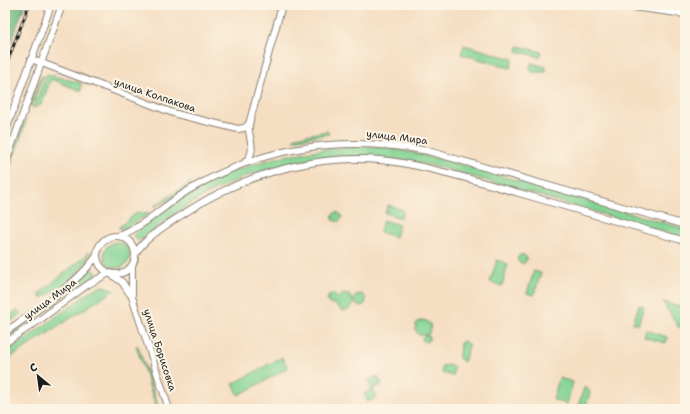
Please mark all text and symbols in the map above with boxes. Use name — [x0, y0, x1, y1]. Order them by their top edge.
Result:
street label: улица Колпакова — [112, 75, 198, 115]
street label: улица Мира — [366, 127, 429, 147]
street label: улица Мира — [21, 275, 79, 322]
street label: улица Борисовка — [141, 307, 180, 394]
north arrow — [18, 356, 58, 396]
text: С — [27, 359, 40, 376]

